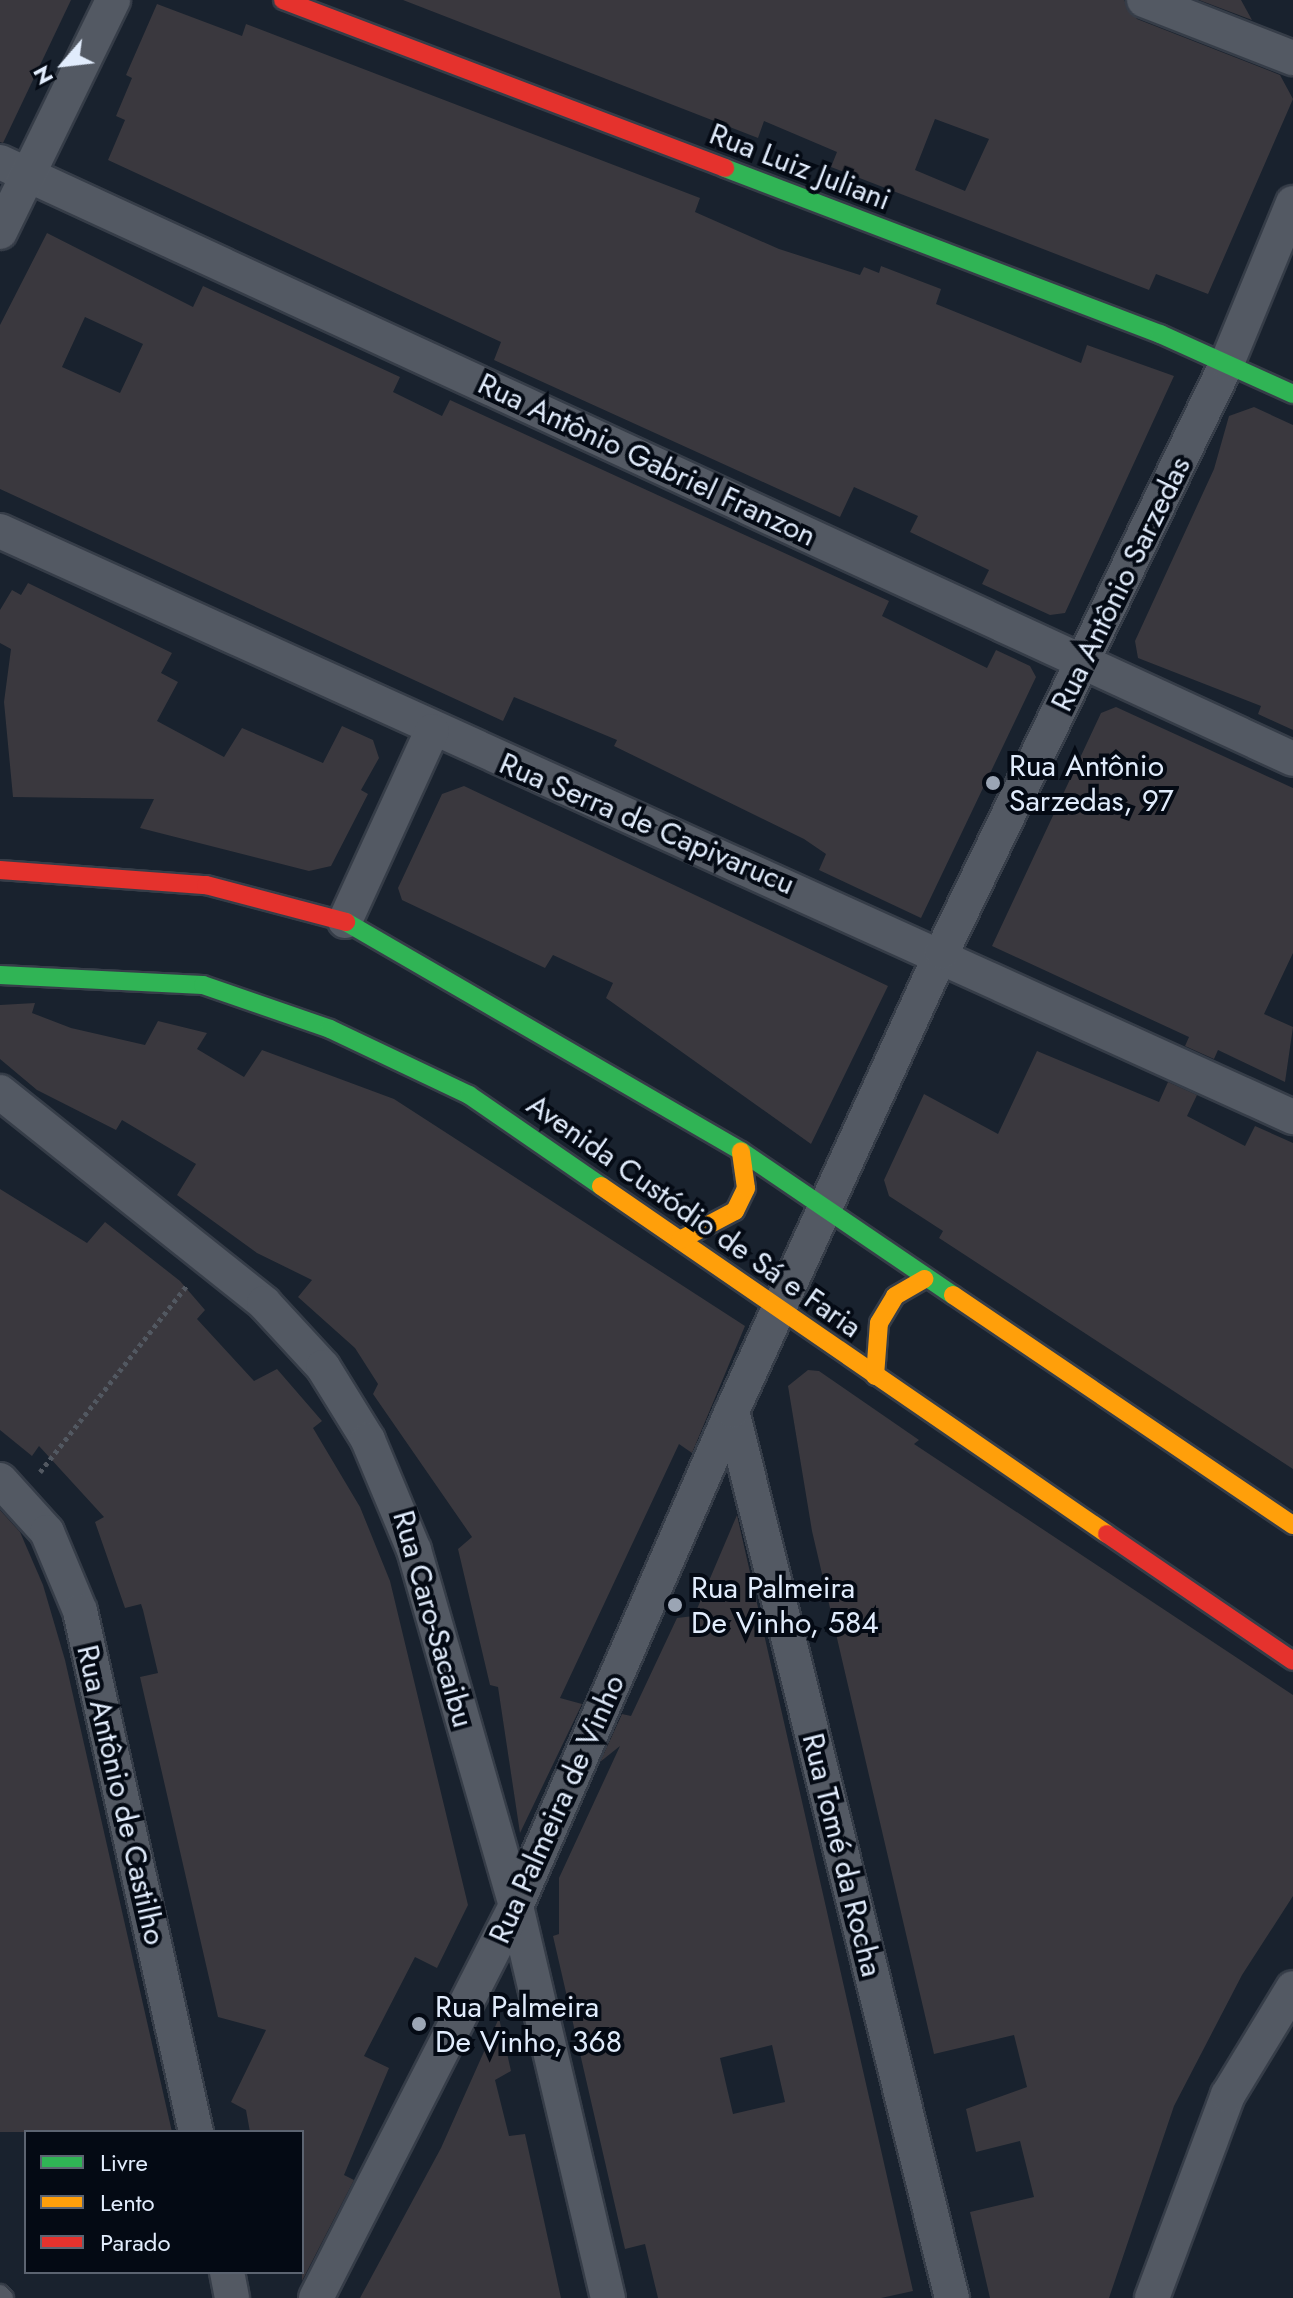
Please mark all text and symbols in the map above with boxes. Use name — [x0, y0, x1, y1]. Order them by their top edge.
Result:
north arrow — [24, 24, 104, 104]
text: N — [25, 60, 61, 90]
street label: Rua Luiz Juliani — [704, 116, 896, 218]
street label: Rua Antônio Gabriel Franzon — [472, 366, 822, 554]
street label: Rua Antônio Sarzedas — [1044, 451, 1198, 717]
street label: Rua Serra de Capivarucu — [494, 745, 800, 903]
place label: Rua Antônio Sarzedas, 97 — [1009, 748, 1174, 818]
marker: Rua Antônio Sarzedas, 97 — [984, 774, 1002, 792]
street label: Avenida Custódio de Sá e Faria — [520, 1087, 868, 1345]
street label: Rua Caro-Sacaibu — [385, 1506, 481, 1732]
place label: Rua Palmeira De Vinho, 584 — [691, 1570, 879, 1640]
marker: Rua Palmeira De Vinho, 584 — [666, 1596, 684, 1614]
street label: Rua Antônio de Castilho — [69, 1642, 173, 1948]
street label: Rua Palmeira de Vinho — [482, 1669, 632, 1949]
street label: Rua Tomé da Rocha — [794, 1730, 890, 1980]
place label: Rua Palmeira De Vinho, 368 — [435, 1989, 622, 2060]
marker: Rua Palmeira De Vinho, 368 — [410, 2015, 428, 2033]
legend — [24, 2130, 304, 2274]
text: Livre — [100, 2145, 148, 2180]
text: Lento — [100, 2185, 155, 2220]
text: Parado — [100, 2225, 171, 2260]

